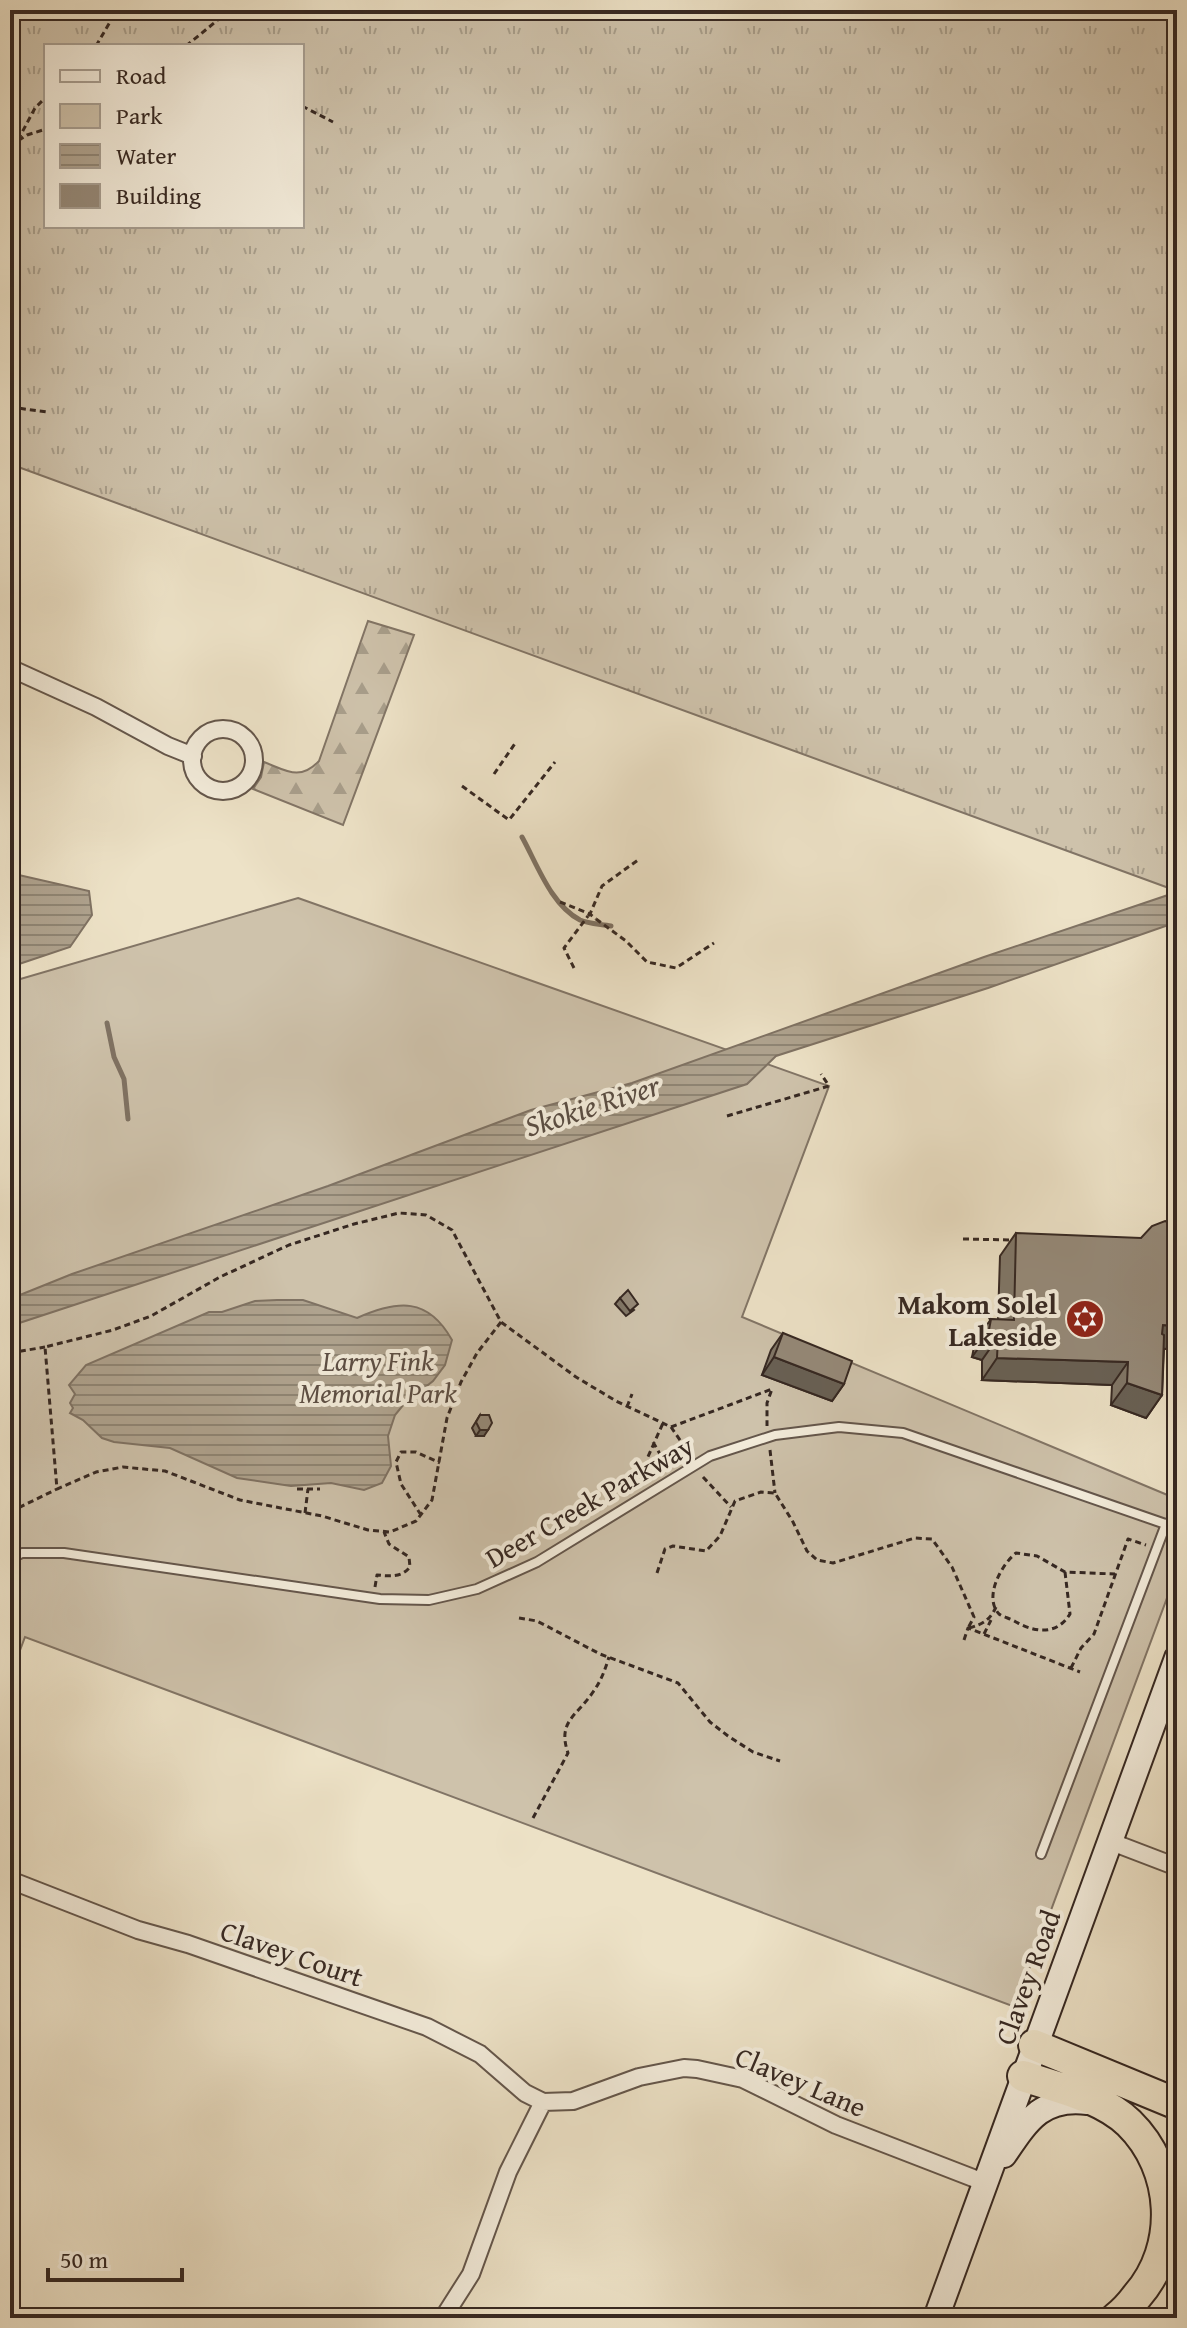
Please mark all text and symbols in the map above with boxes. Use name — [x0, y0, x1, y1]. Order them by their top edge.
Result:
legend — [44, 44, 304, 228]
text: Road — [116, 58, 166, 93]
text: Park — [116, 98, 163, 133]
text: Water — [116, 138, 177, 173]
text: Building — [116, 178, 201, 213]
water label: Skokie River — [519, 1062, 666, 1148]
place label: Makom Solel Lakeside — [897, 1283, 1057, 1356]
synagogue icon: Makom Solel Lakeside — [1064, 1298, 1106, 1340]
park label: Larry Fink Memorial Park — [299, 1340, 457, 1413]
street label: Deer Creek Parkway — [477, 1425, 701, 1577]
street label: Clavey Road — [984, 1904, 1070, 2050]
street label: Clavey Court — [215, 1909, 369, 1997]
street label: Clavey Lane — [729, 2035, 873, 2127]
scale bar — [48, 2232, 182, 2282]
text: 50 m — [60, 2242, 108, 2277]

